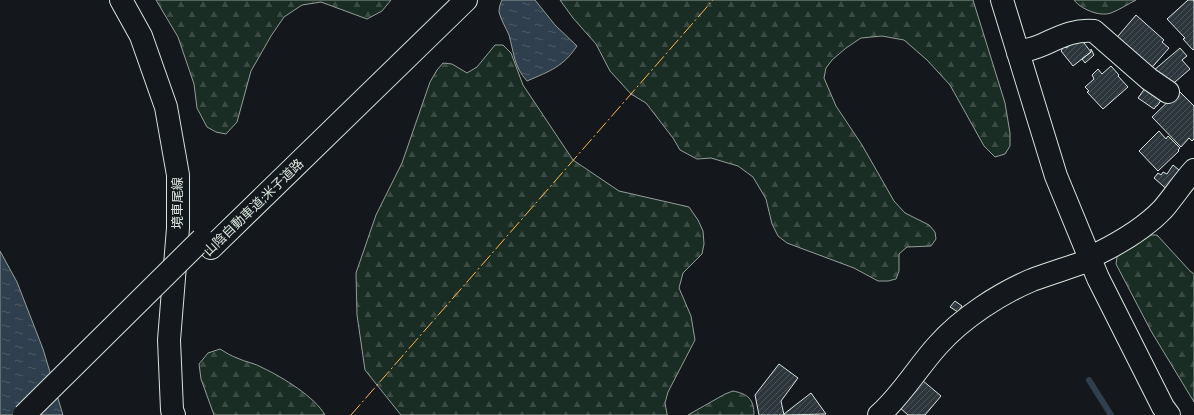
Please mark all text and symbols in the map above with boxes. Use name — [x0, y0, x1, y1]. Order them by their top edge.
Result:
street label: 山陰自動車道;米子道路 — [200, 156, 306, 259]
street label: 境車尾線 — [170, 177, 185, 229]

